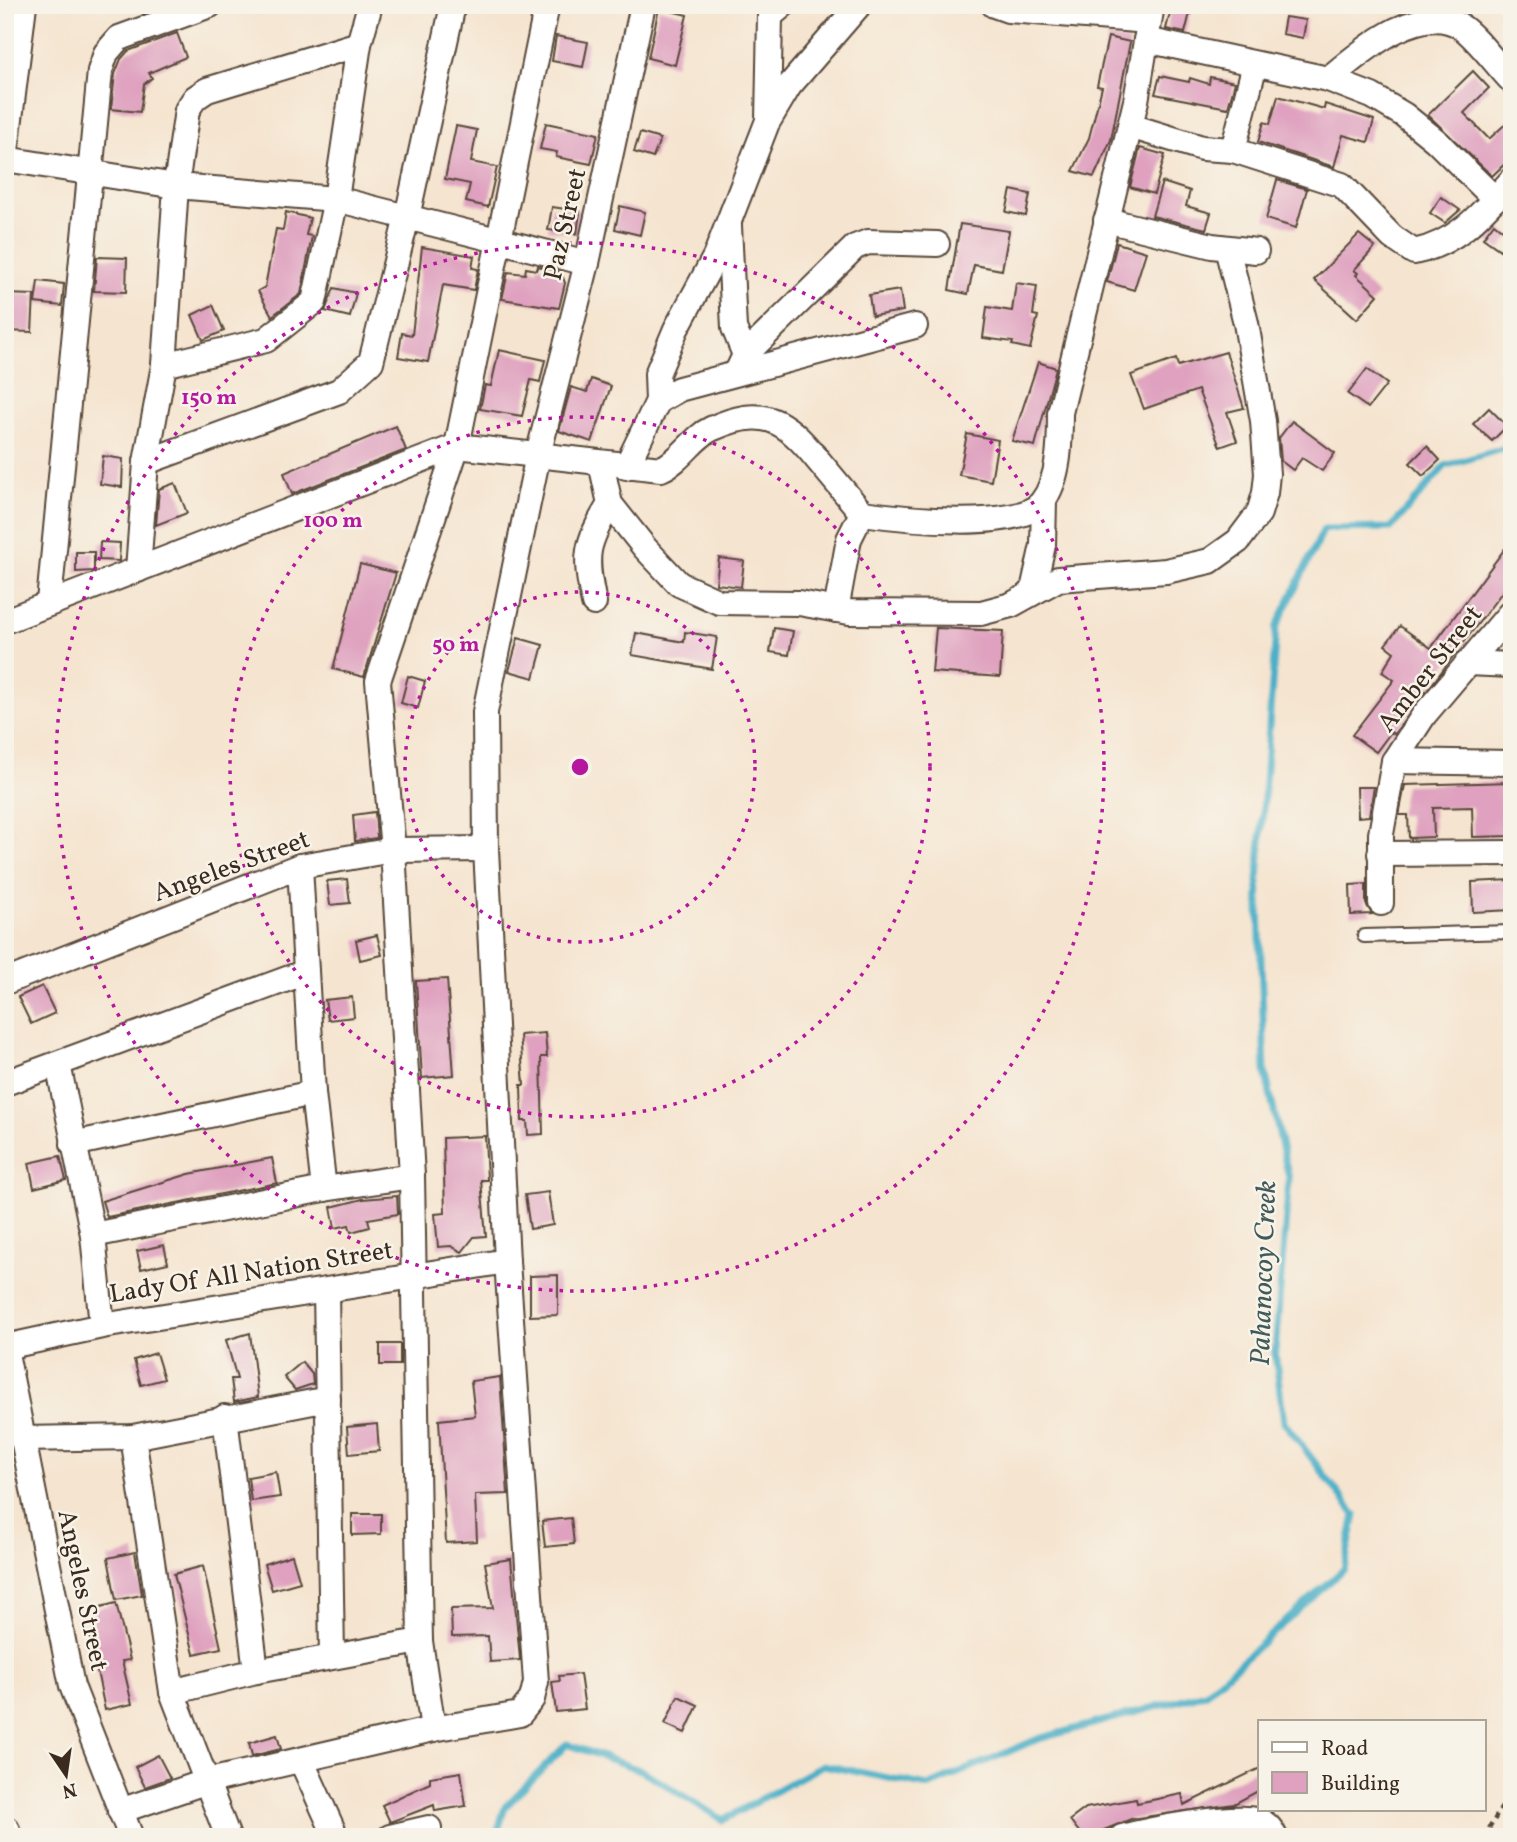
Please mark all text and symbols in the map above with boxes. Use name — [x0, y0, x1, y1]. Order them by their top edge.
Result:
street label: Paz Street — [536, 165, 596, 284]
text: 150 m — [181, 384, 237, 413]
text: 100 m — [303, 507, 363, 536]
street label: Amber Street — [1370, 598, 1492, 740]
text: 50 m — [432, 631, 480, 660]
centre of rings — [568, 755, 592, 779]
street label: Angeles Street — [148, 822, 315, 912]
water label: Pahanocoy Creek — [1242, 1180, 1287, 1366]
street label: Lady Of All Nation Street — [107, 1233, 396, 1313]
street label: Angeles Street — [47, 1506, 117, 1674]
legend — [1258, 1720, 1486, 1811]
text: Road — [1321, 1735, 1368, 1764]
north arrow — [32, 1741, 102, 1811]
text: Building — [1321, 1770, 1400, 1799]
text: N — [60, 1775, 79, 1804]

